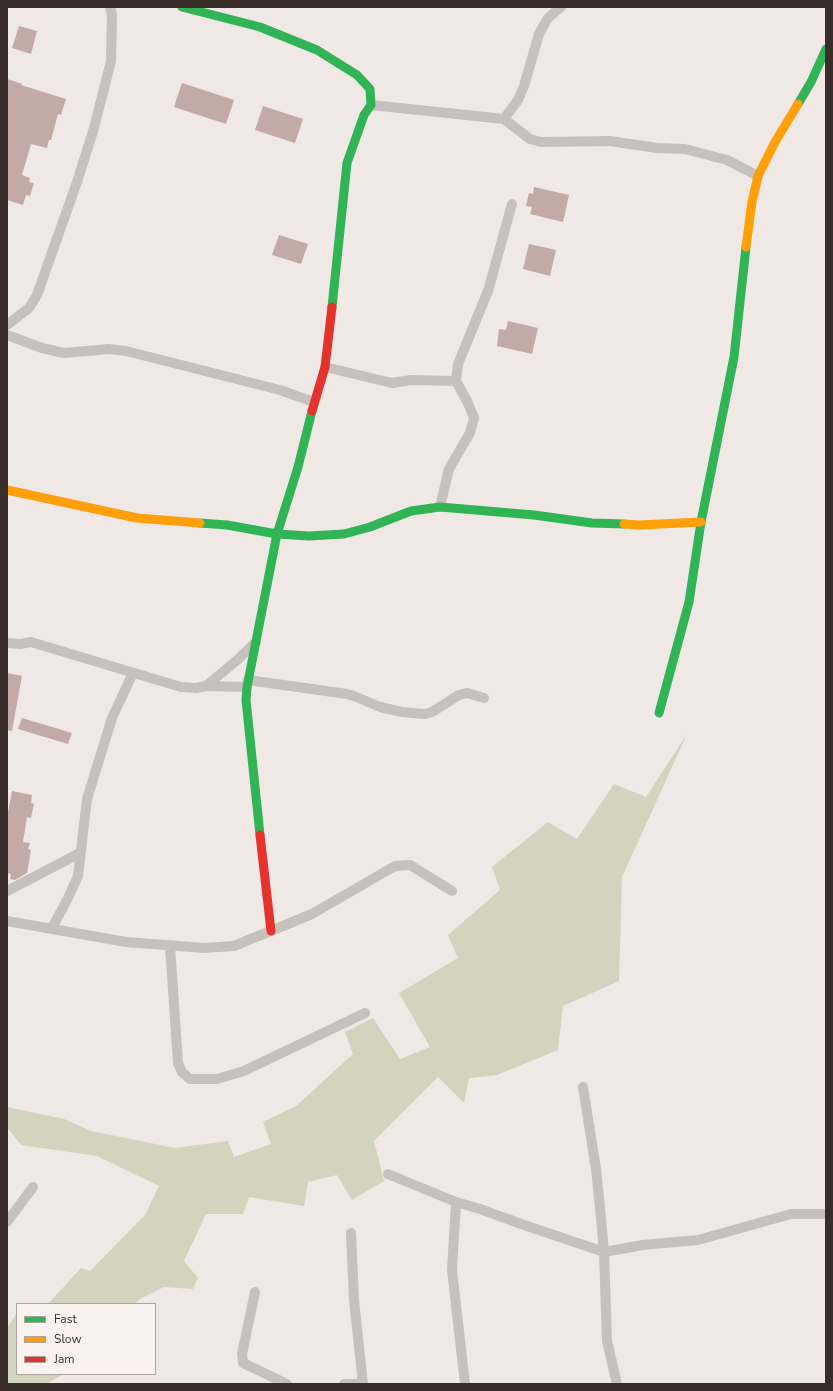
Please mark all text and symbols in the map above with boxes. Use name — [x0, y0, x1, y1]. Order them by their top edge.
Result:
legend — [16, 1303, 156, 1375]
text: Fast — [54, 1311, 77, 1327]
text: Slow — [54, 1331, 82, 1347]
text: Jam — [54, 1351, 75, 1367]

